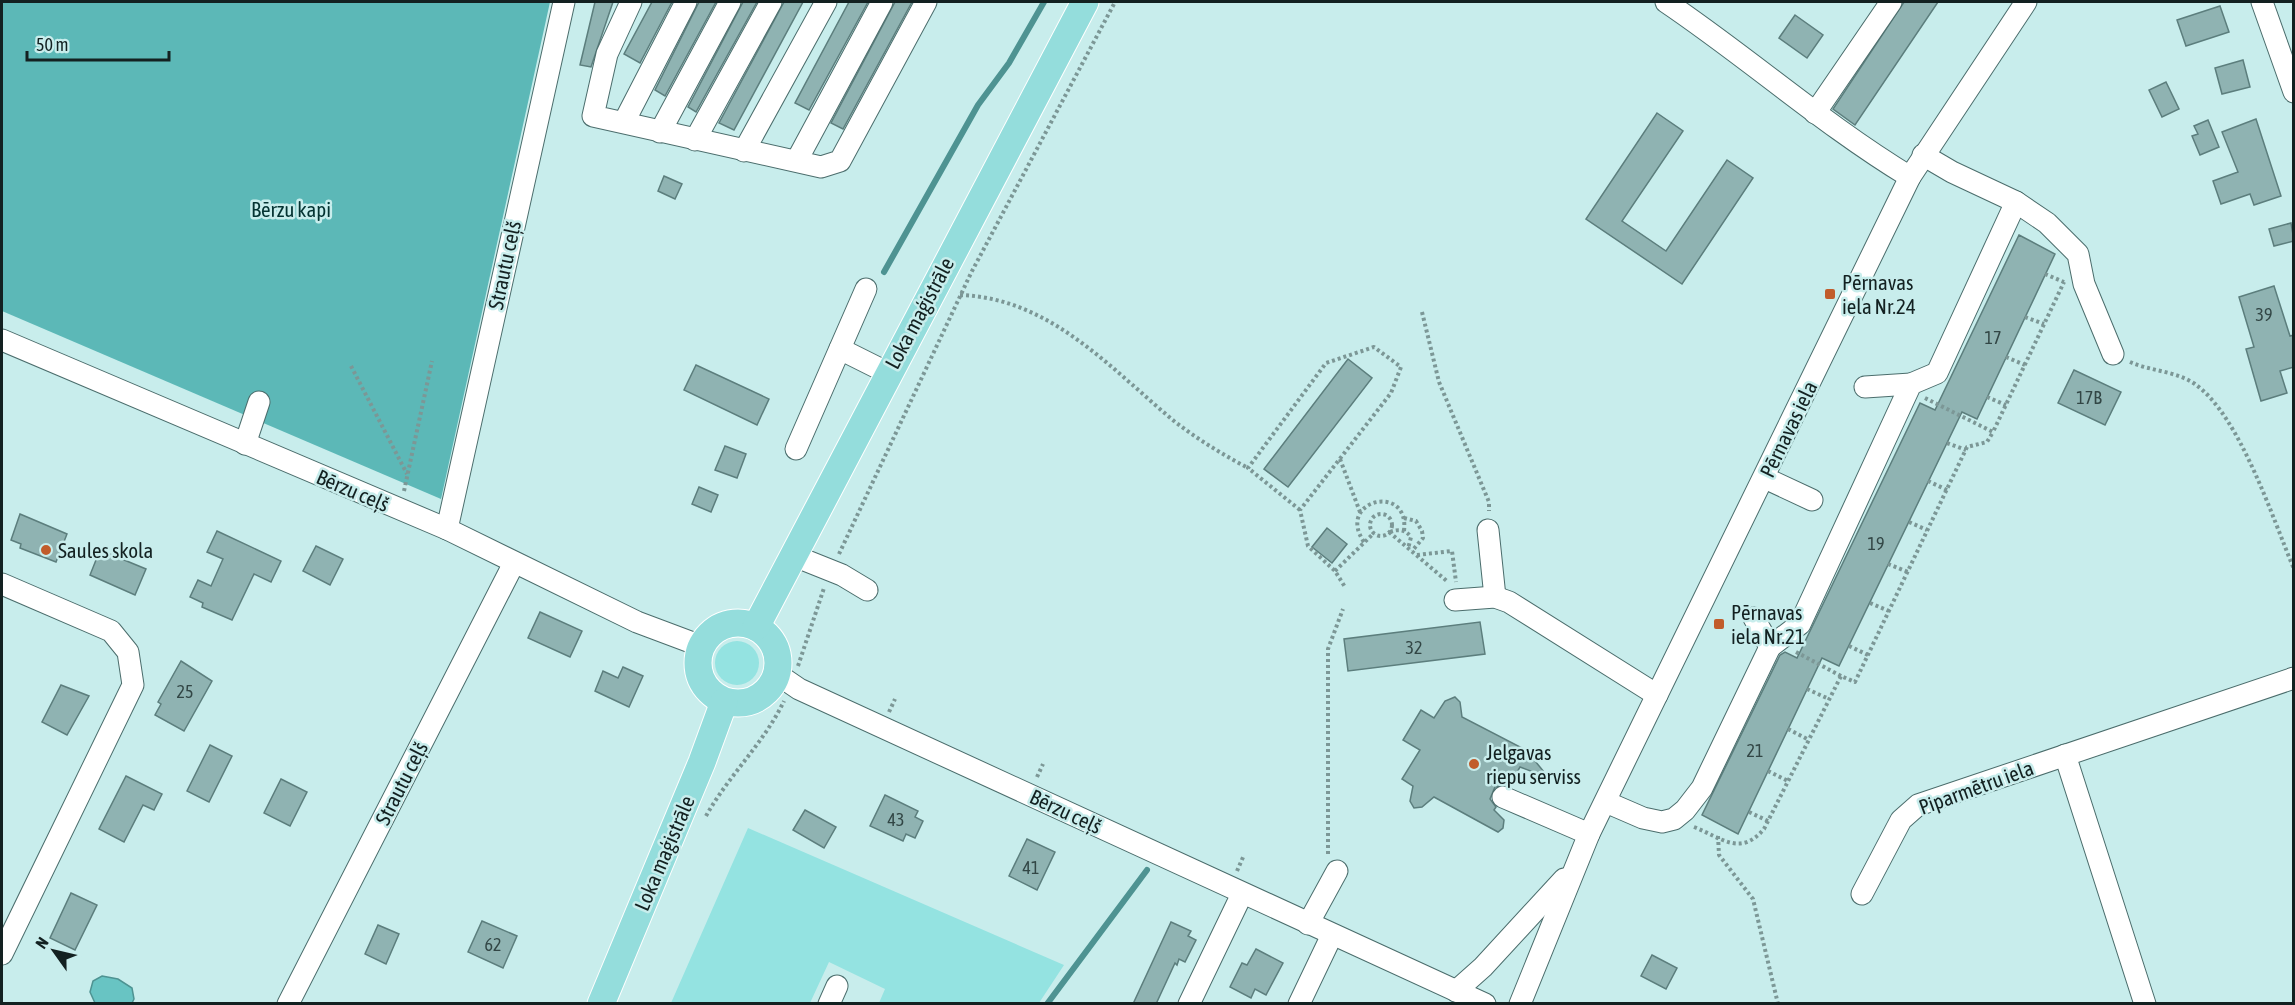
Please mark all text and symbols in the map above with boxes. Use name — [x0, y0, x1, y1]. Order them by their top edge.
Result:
scale bar — [27, 24, 170, 62]
text: 50 m — [36, 34, 68, 55]
park label: Bērzu kapi — [251, 197, 331, 221]
street label: Strautu ceļš — [483, 219, 525, 311]
street label: Loka maģistrāle — [880, 253, 958, 373]
place label: Pērnavas iela Nr.24 — [1842, 270, 1916, 318]
marker: Pērnavas iela Nr.24 — [1823, 287, 1837, 301]
house number: 39 — [2256, 304, 2272, 325]
house number: 17 — [1985, 327, 2001, 348]
street label: Pērnavas iela — [1754, 377, 1822, 481]
house number: 17B — [2076, 387, 2102, 408]
street label: Bērzu ceļš — [313, 464, 393, 516]
house number: 19 — [1868, 533, 1884, 554]
place label: Saules skola — [58, 538, 153, 562]
marker: Saules skola — [39, 543, 53, 557]
place label: Pērnavas iela Nr.21 — [1731, 600, 1805, 648]
marker: Pērnavas iela Nr.21 — [1712, 617, 1726, 631]
house number: 32 — [1406, 637, 1422, 658]
house number: 25 — [177, 681, 193, 702]
street label: Strautu ceļš — [370, 737, 432, 829]
place label: Jelgavas riepu serviss — [1486, 740, 1581, 788]
house number: 21 — [1747, 740, 1763, 761]
street label: Piparmētru iela — [1915, 755, 2037, 819]
marker: Jelgavas riepu serviss — [1467, 757, 1481, 771]
street label: Bērzu ceļš — [1026, 784, 1106, 838]
street label: Loka maģistrāle — [629, 792, 699, 914]
house number: 43 — [888, 809, 904, 830]
house number: 41 — [1023, 857, 1039, 878]
north arrow — [24, 921, 84, 981]
text: N — [31, 934, 52, 952]
house number: 62 — [485, 934, 501, 955]

